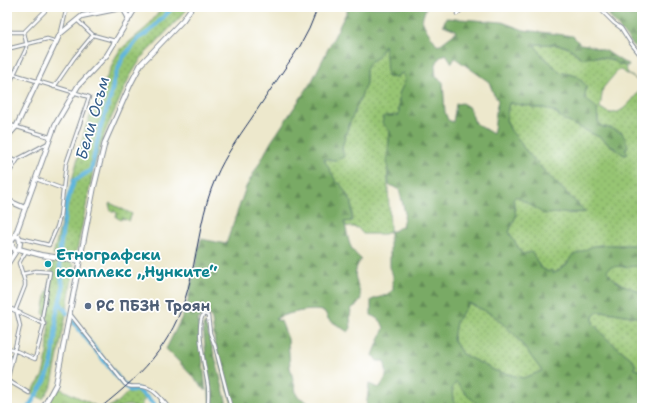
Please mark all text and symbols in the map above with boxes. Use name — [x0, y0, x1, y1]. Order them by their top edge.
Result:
water label: Бели Осъм — [71, 74, 114, 162]
place label: Етнографски комплекс „Нунките“ — [56, 245, 217, 282]
marker: Етнографски комплекс „Нунките“ — [43, 259, 53, 269]
place label: РС ПБЗН Троян — [96, 296, 210, 316]
marker: РС ПБЗН Троян — [83, 301, 93, 311]

